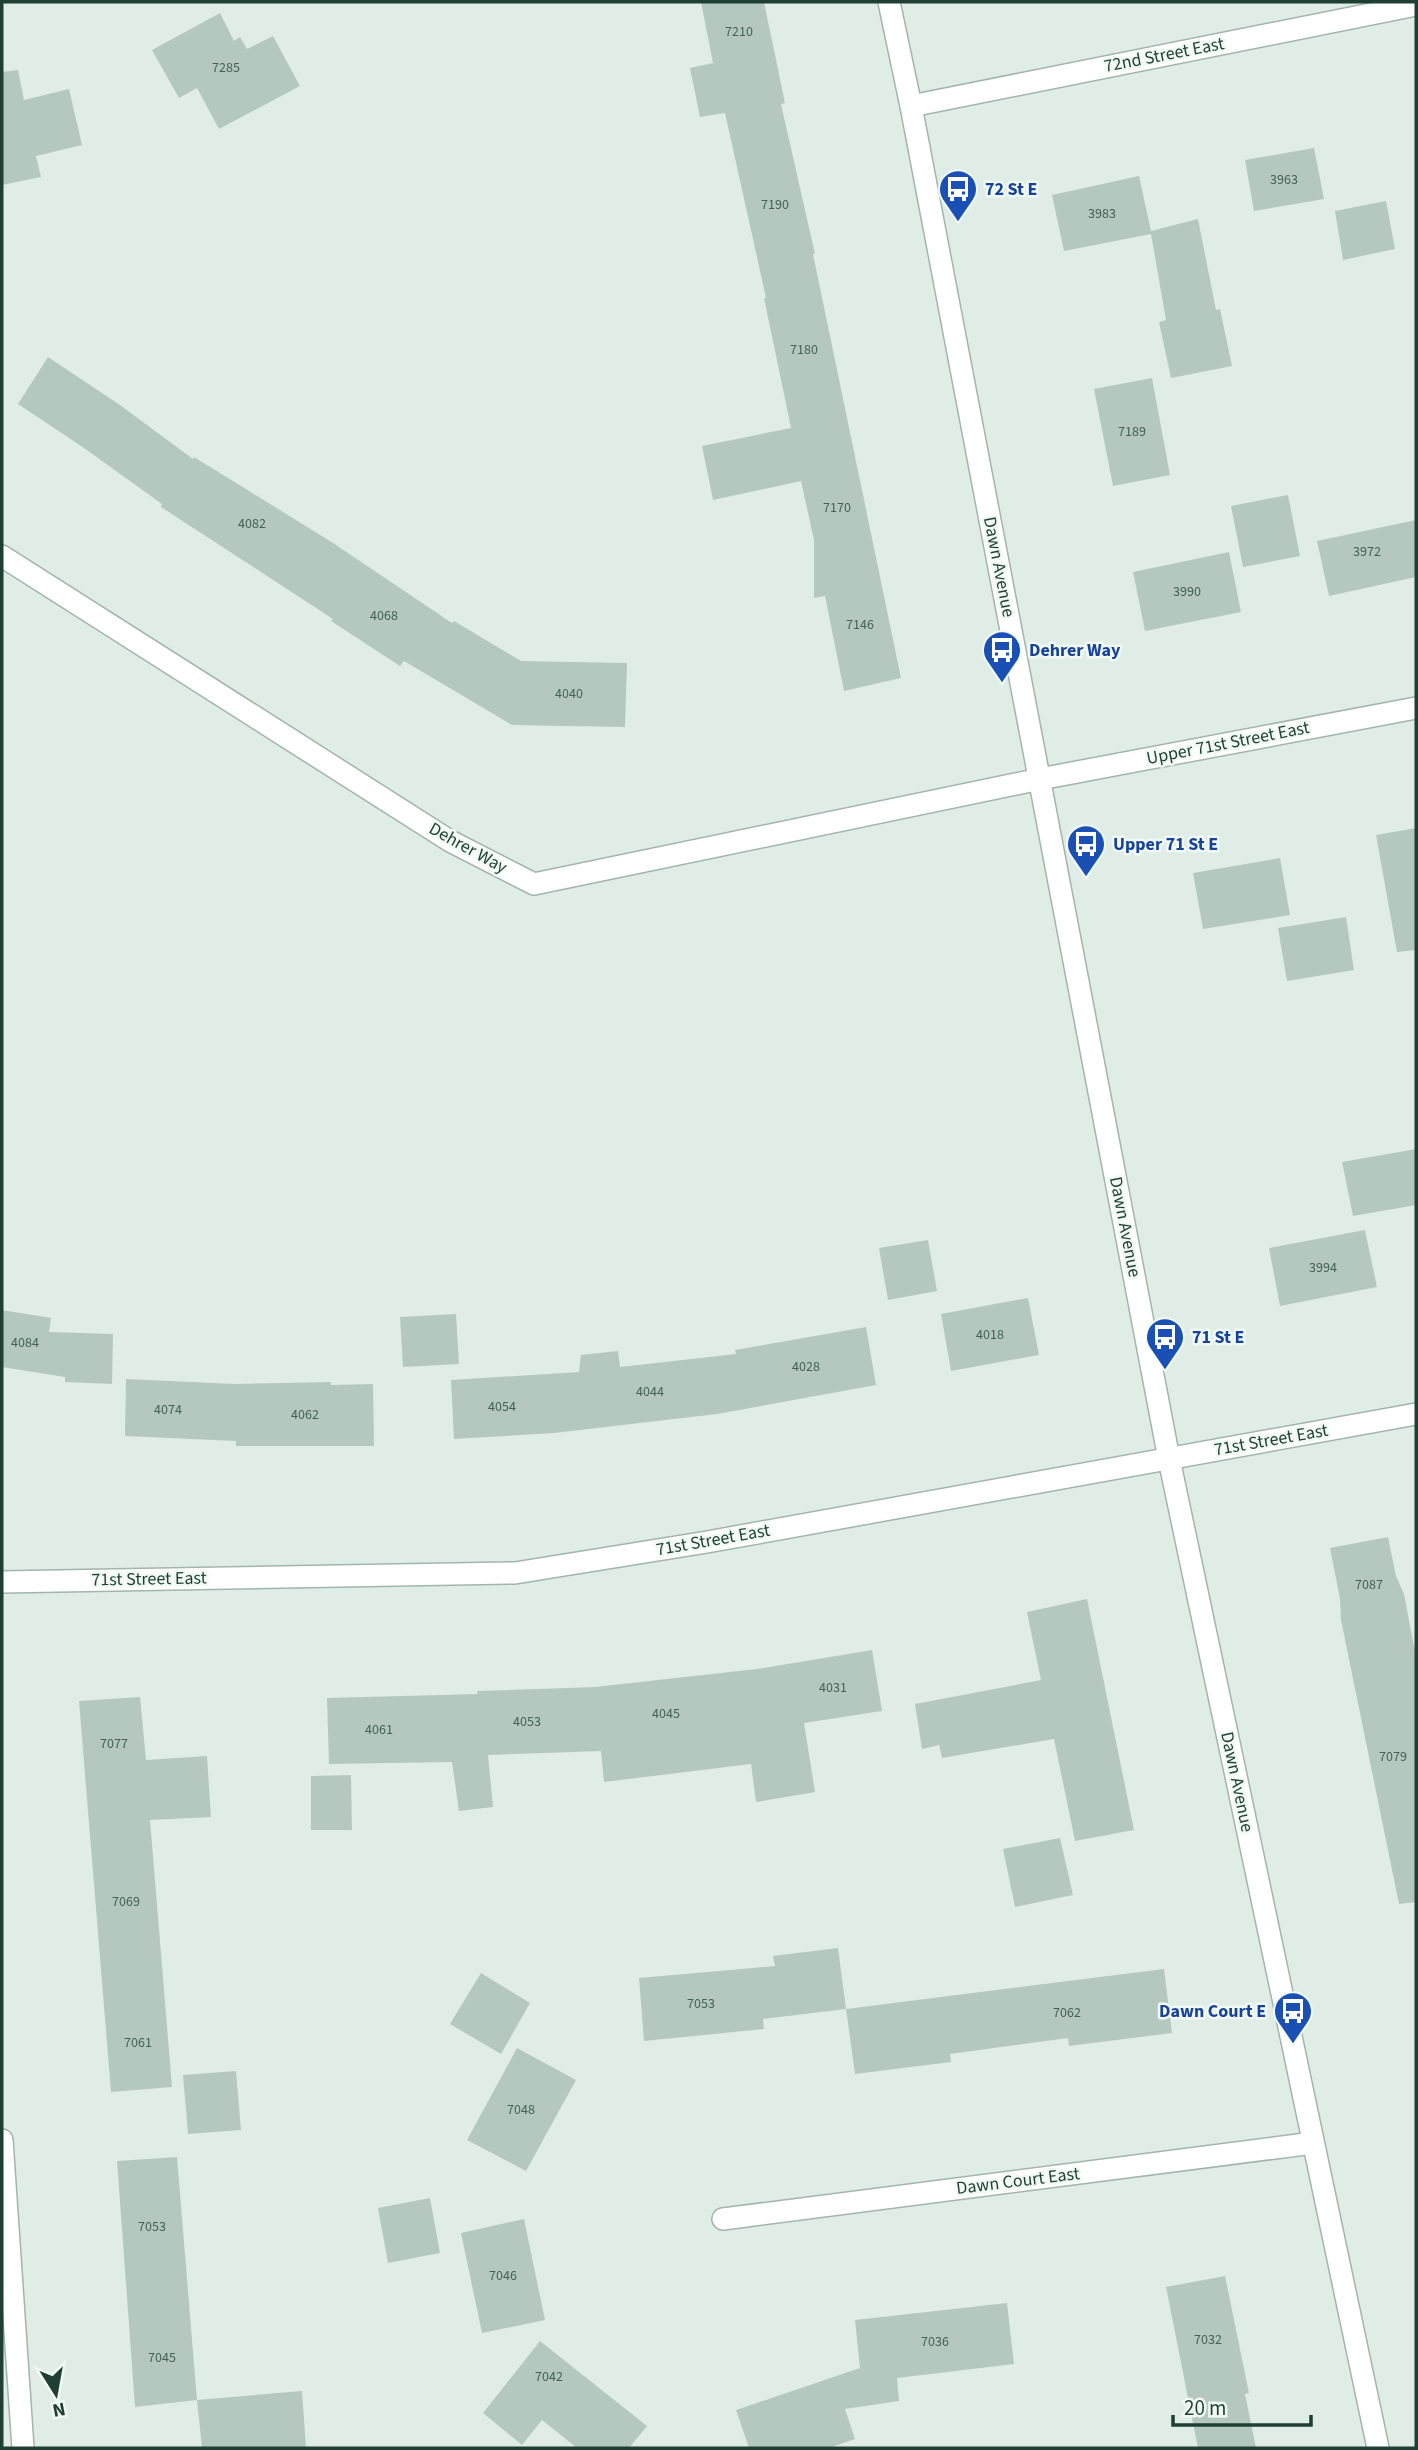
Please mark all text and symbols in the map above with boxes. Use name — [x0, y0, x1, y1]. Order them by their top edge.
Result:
house number: 7210 — [725, 22, 753, 42]
street label: 72nd Street East — [1102, 31, 1226, 79]
house number: 7285 — [212, 58, 240, 78]
bus stop icon: 72 St E — [937, 168, 979, 223]
house number: 3963 — [1270, 170, 1298, 190]
place label: 72 St E — [985, 177, 1037, 202]
house number: 7190 — [761, 195, 789, 215]
house number: 3983 — [1088, 204, 1116, 224]
house number: 7180 — [790, 340, 818, 360]
house number: 7189 — [1118, 422, 1146, 442]
house number: 7170 — [823, 498, 851, 518]
house number: 4082 — [238, 514, 266, 534]
street label: Dawn Avenue — [977, 515, 1021, 620]
house number: 3972 — [1353, 542, 1381, 562]
house number: 3990 — [1173, 582, 1201, 602]
house number: 4068 — [370, 606, 398, 626]
house number: 7146 — [846, 615, 874, 635]
bus stop icon: Dehrer Way — [981, 629, 1023, 684]
place label: Dehrer Way — [1029, 638, 1121, 663]
house number: 4040 — [555, 684, 583, 704]
street label: Upper 71st Street East — [1144, 715, 1312, 771]
street label: Dehrer Way — [424, 816, 512, 880]
bus stop icon: Upper 71 St E — [1065, 823, 1107, 878]
place label: Upper 71 St E — [1113, 832, 1218, 857]
street label: Dawn Avenue — [1103, 1175, 1147, 1280]
house number: 3994 — [1309, 1258, 1337, 1278]
bus stop icon: 71 St E — [1144, 1316, 1186, 1371]
house number: 4018 — [976, 1325, 1004, 1345]
place label: 71 St E — [1192, 1325, 1244, 1350]
house number: 4084 — [11, 1333, 39, 1353]
house number: 4028 — [792, 1357, 820, 1377]
house number: 4044 — [636, 1382, 664, 1402]
house number: 4054 — [488, 1397, 516, 1417]
house number: 4074 — [154, 1400, 182, 1420]
house number: 4062 — [291, 1405, 319, 1425]
street label: 71st Street East — [1212, 1418, 1330, 1462]
street label: 71st Street East — [654, 1518, 772, 1562]
street label: 71st Street East — [91, 1565, 207, 1593]
house number: 7087 — [1355, 1575, 1383, 1595]
house number: 4031 — [819, 1678, 847, 1698]
house number: 4045 — [652, 1704, 680, 1724]
house number: 4053 — [513, 1712, 541, 1732]
house number: 4061 — [365, 1720, 393, 1740]
street label: Dawn Avenue — [1214, 1730, 1260, 1835]
house number: 7077 — [100, 1734, 128, 1754]
house number: 7079 — [1379, 1747, 1407, 1767]
house number: 7069 — [112, 1892, 140, 1912]
bus stop icon: Dawn Court E — [1272, 1990, 1314, 2045]
house number: 7053 — [687, 1994, 715, 2014]
place label: Dawn Court E — [1159, 1999, 1266, 2024]
house number: 7062 — [1053, 2003, 1081, 2023]
house number: 7061 — [124, 2033, 152, 2053]
house number: 7048 — [507, 2100, 535, 2120]
street label: Dawn Court East — [955, 2161, 1081, 2201]
house number: 7053 — [138, 2217, 166, 2237]
house number: 7046 — [489, 2266, 517, 2286]
house number: 7032 — [1194, 2330, 1222, 2350]
house number: 7036 — [921, 2332, 949, 2352]
house number: 7045 — [148, 2348, 176, 2368]
north arrow — [21, 2359, 91, 2429]
house number: 7042 — [535, 2367, 563, 2387]
scale bar — [1173, 2384, 1311, 2428]
text: 20 m — [1184, 2393, 1226, 2423]
text: N — [50, 2395, 68, 2424]

